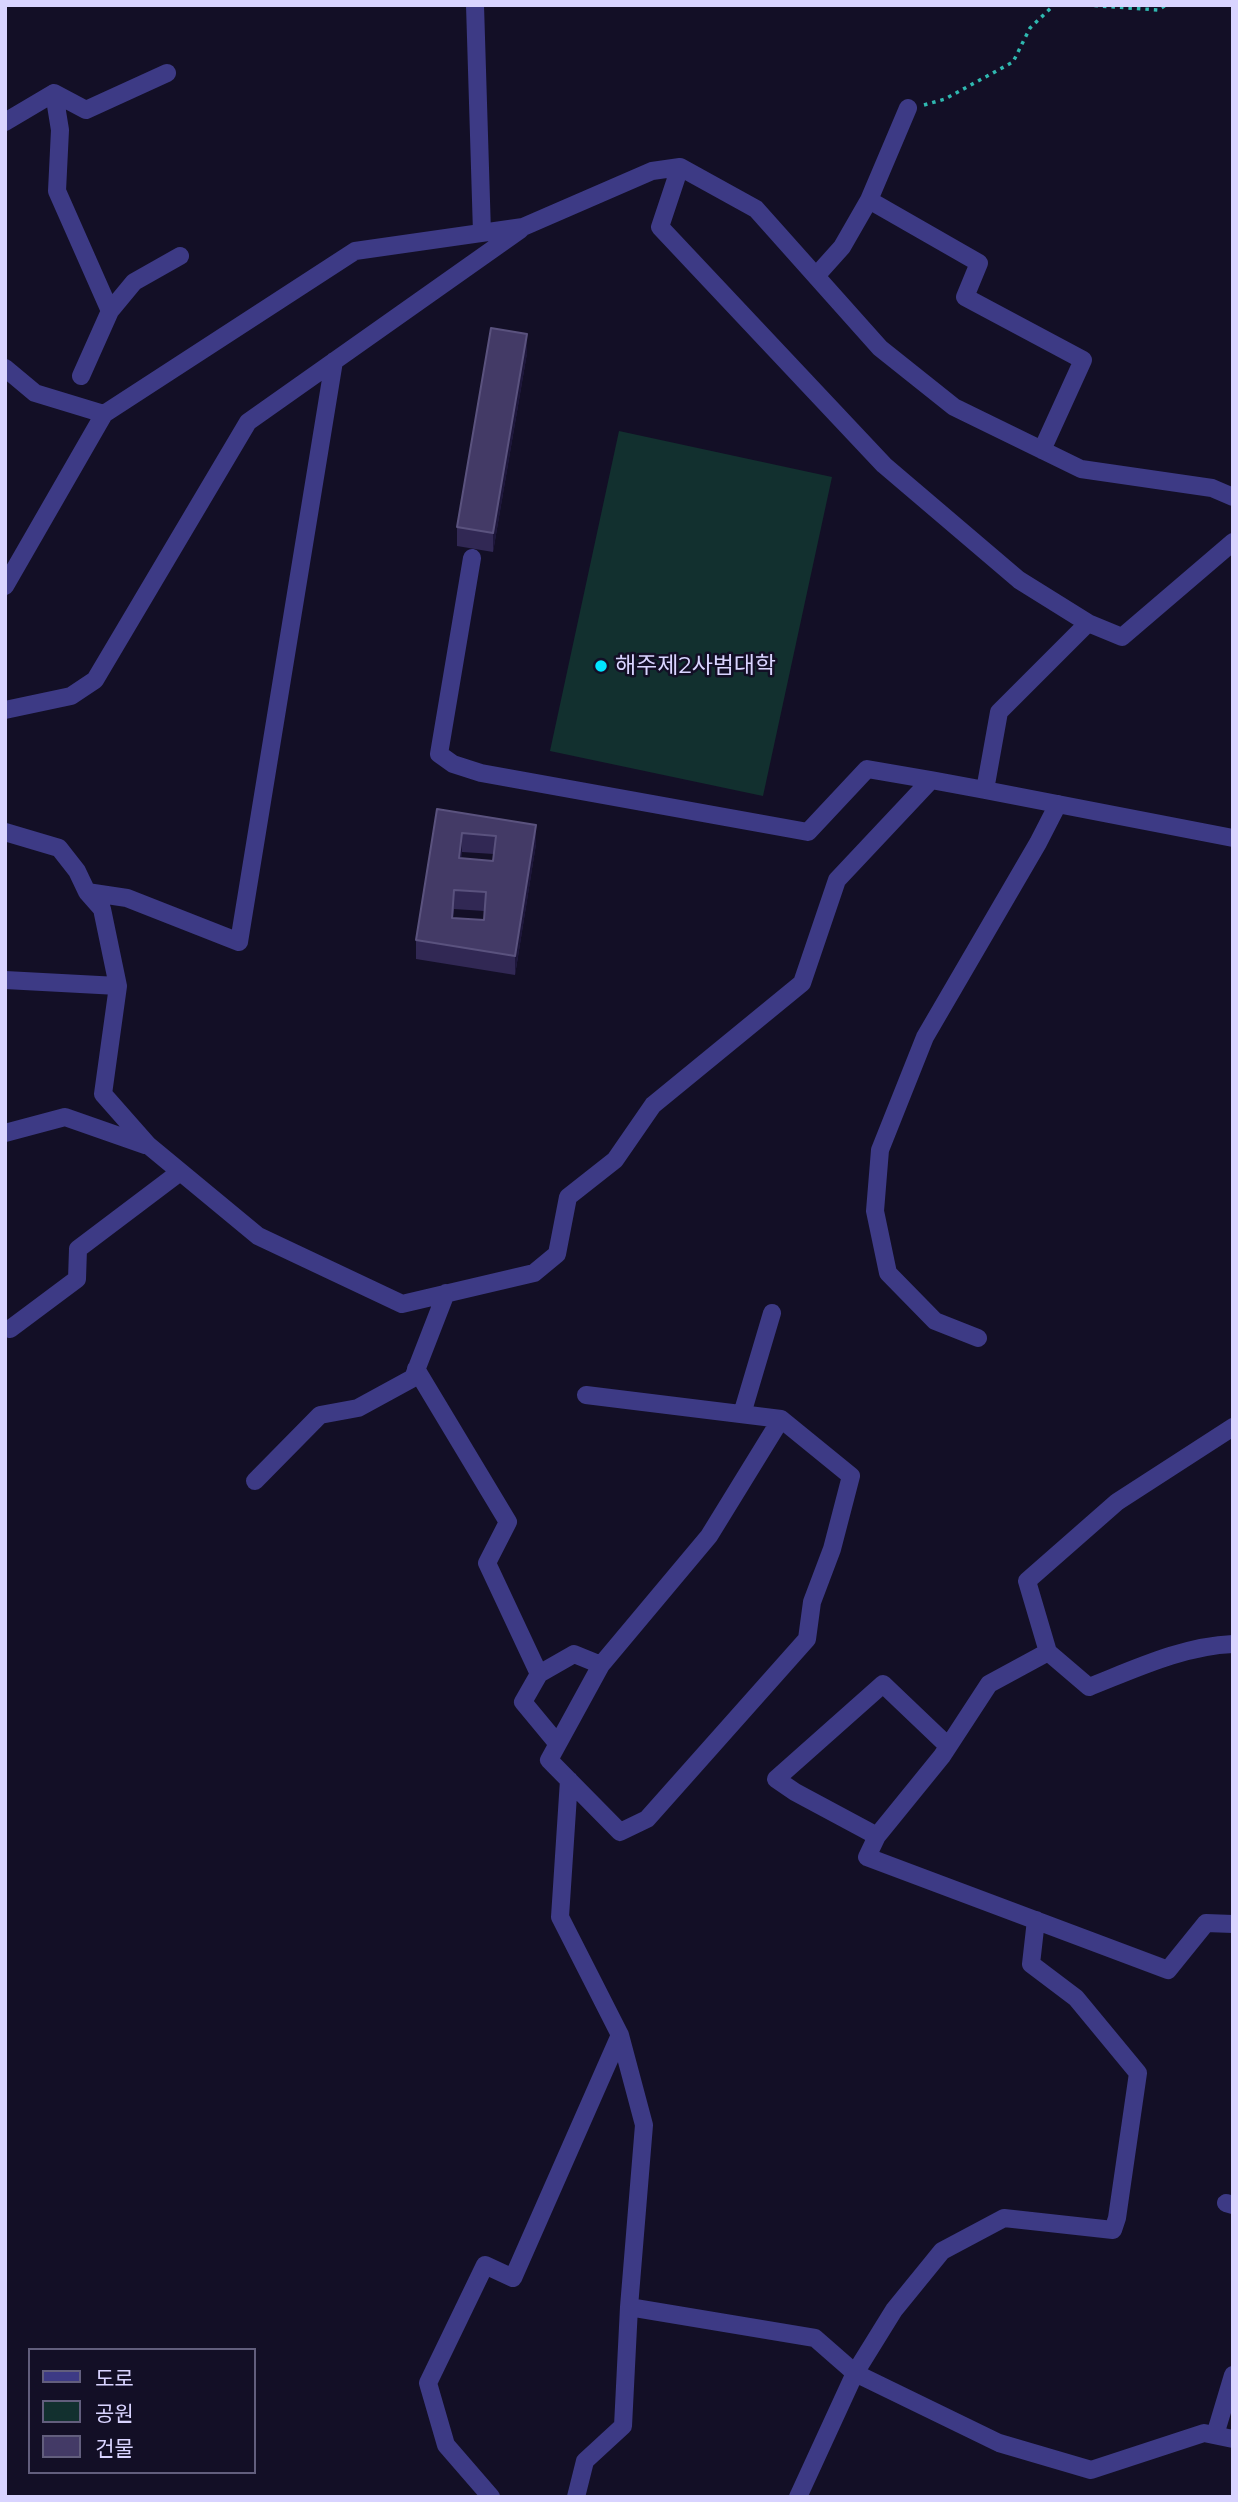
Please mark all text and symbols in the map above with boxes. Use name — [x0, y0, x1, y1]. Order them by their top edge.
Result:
place label: 해주제2사범대학 — [615, 652, 776, 680]
marker: 해주제2사범대학 — [593, 658, 609, 674]
legend — [28, 2348, 256, 2474]
text: 도로 — [95, 2366, 134, 2391]
text: 공원 — [95, 2401, 134, 2426]
text: 건물 — [95, 2436, 134, 2461]

